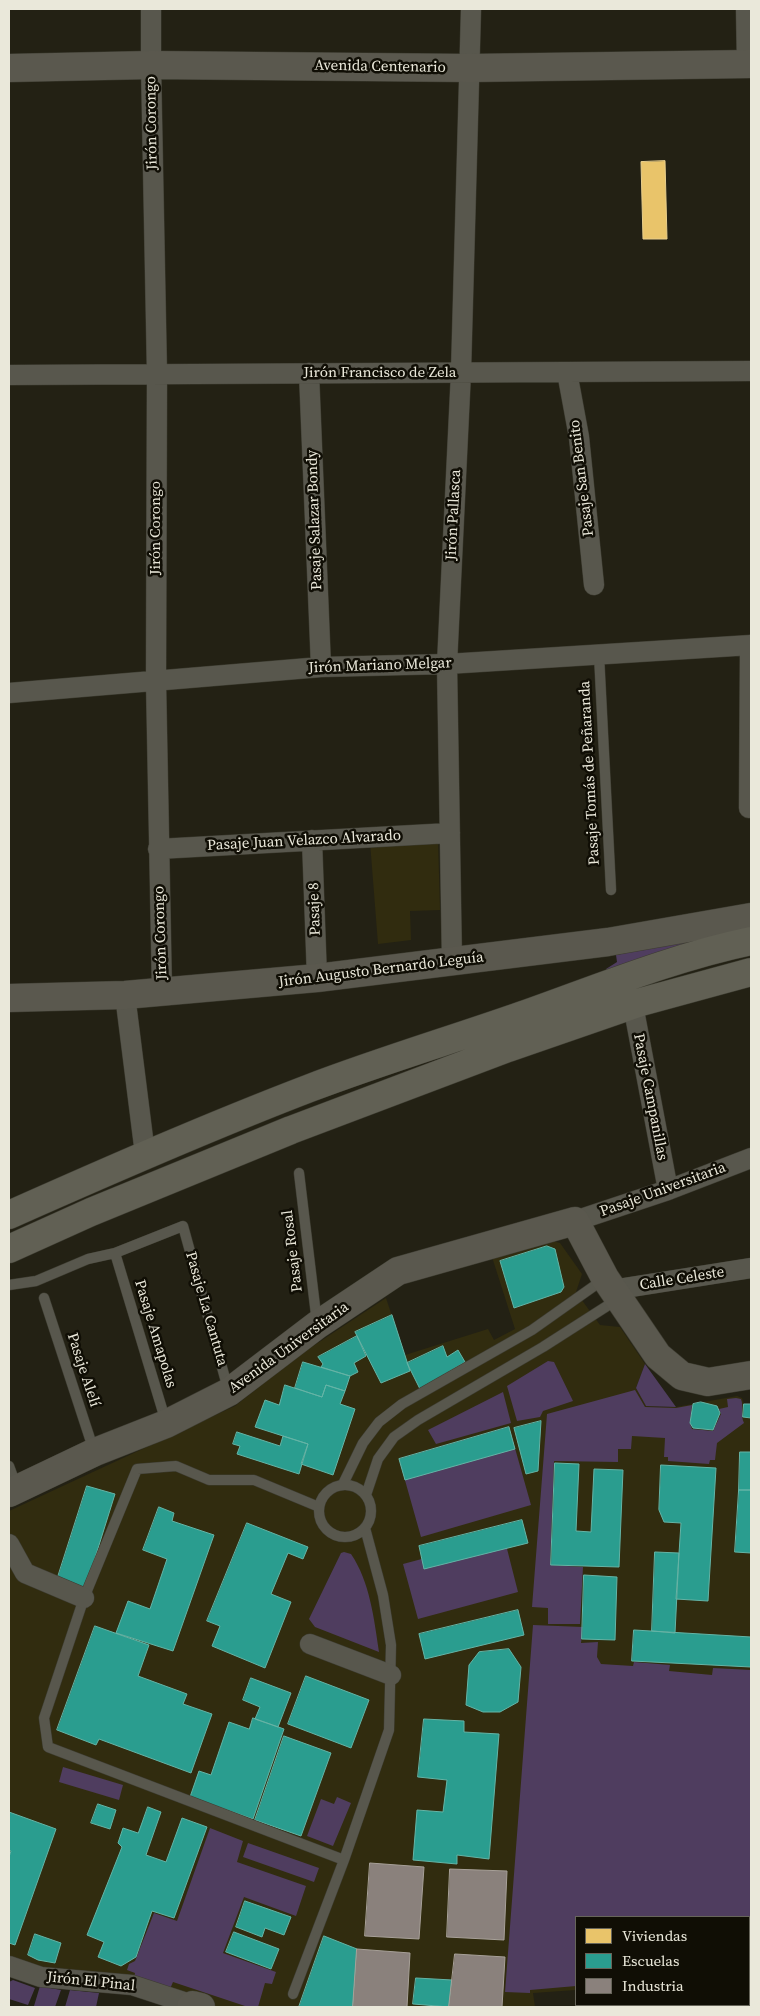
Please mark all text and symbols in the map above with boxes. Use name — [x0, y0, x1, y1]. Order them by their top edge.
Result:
street label: Avenida Centenario — [314, 57, 446, 77]
street label: Jirón Corongo — [142, 76, 162, 170]
street label: Jirón Francisco de Zela — [304, 364, 456, 382]
street label: Pasaje San Benito — [566, 419, 598, 537]
street label: Pasaje Salazar Bondy — [304, 450, 326, 590]
street label: Jirón Pallasca — [443, 469, 465, 561]
street label: Jirón Corongo — [147, 481, 165, 575]
street label: Jirón Mariano Melgar — [308, 655, 452, 677]
street label: Pasaje Tomás de Peñaranda — [576, 680, 604, 866]
street label: Pasaje Juan Velazco Alvarado — [207, 827, 401, 855]
street label: Pasaje 8 — [305, 882, 325, 936]
street label: Jirón Corongo — [150, 886, 172, 980]
street label: Jirón Augusto Bernardo Leguía — [277, 948, 485, 992]
street label: Pasaje Campanillas — [629, 1032, 671, 1162]
street label: Pasaje Universitaria — [598, 1159, 728, 1221]
street label: Pasaje Rosal — [279, 1209, 307, 1293]
street label: Pasaje La Cantuta — [181, 1250, 231, 1368]
street label: Calle Celeste — [638, 1263, 726, 1295]
street label: Pasaje Amapolas — [130, 1278, 180, 1390]
street label: Avenida Universitaria — [226, 1298, 352, 1398]
street label: Pasaje Alelí — [63, 1331, 103, 1409]
legend — [575, 1916, 750, 2006]
text: Viviendas — [622, 1925, 687, 1946]
text: Escuelas — [622, 1950, 679, 1971]
street label: Jirón El Pinal — [46, 1968, 136, 1996]
text: Industria — [622, 1975, 684, 1996]

